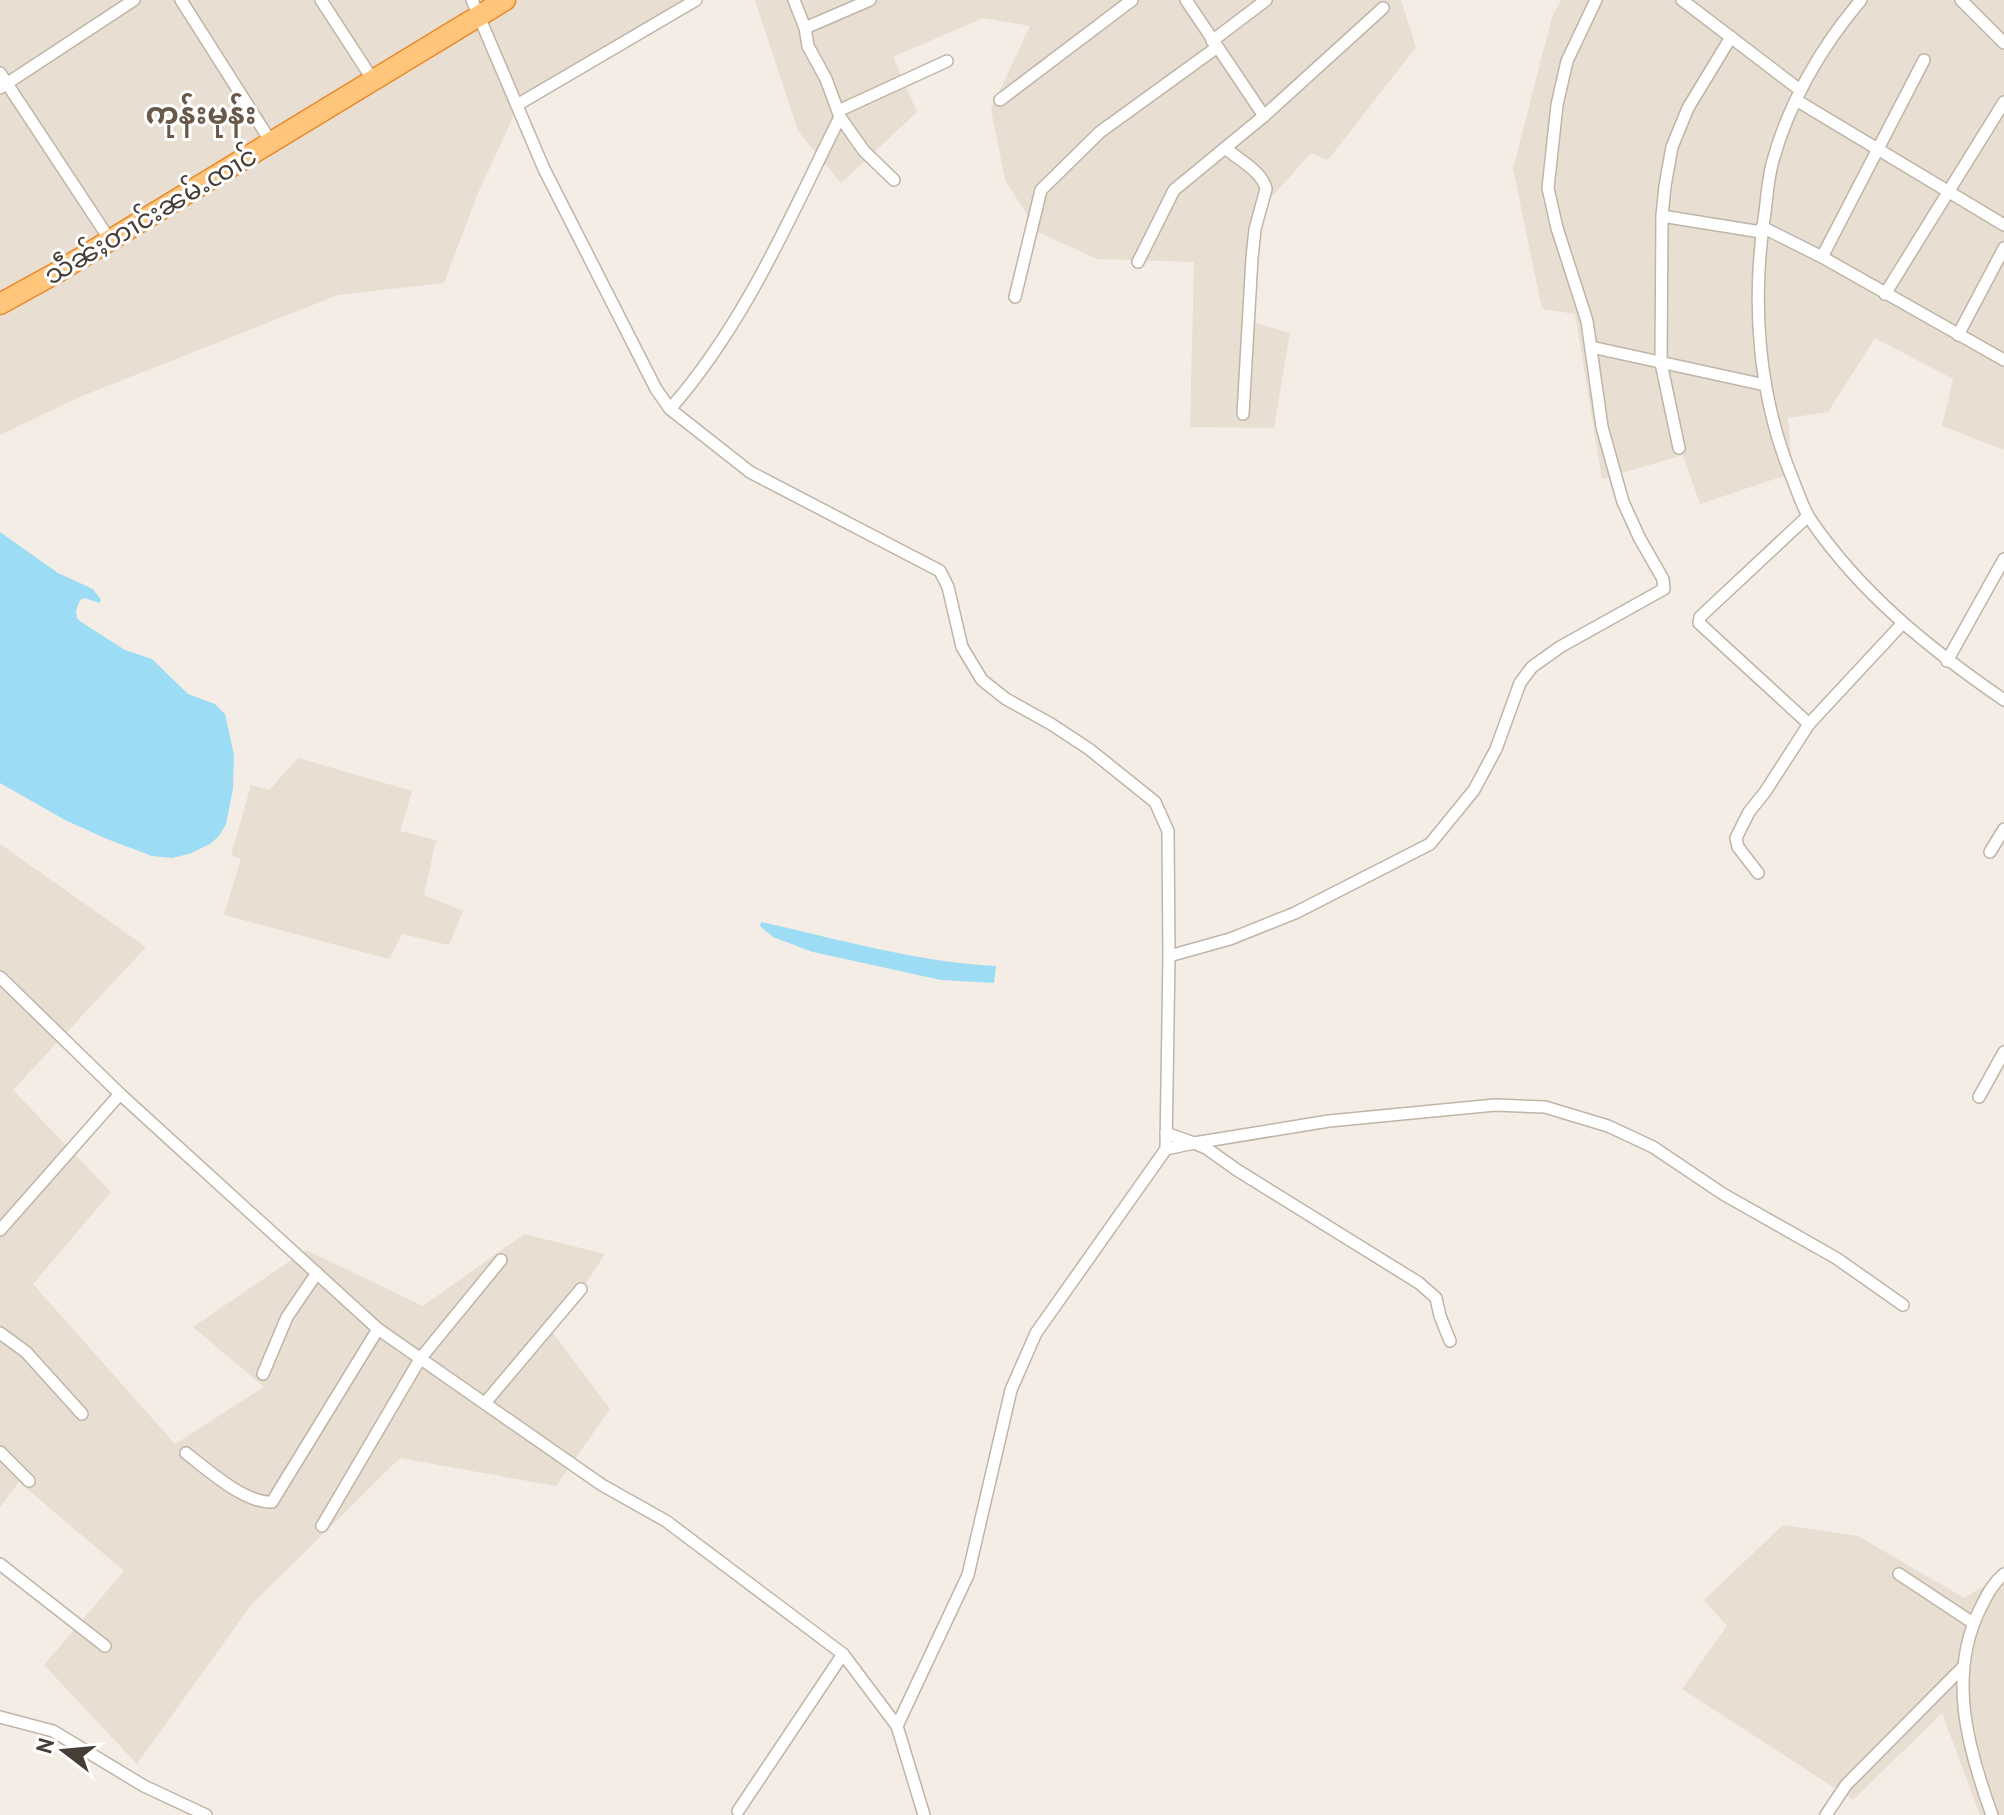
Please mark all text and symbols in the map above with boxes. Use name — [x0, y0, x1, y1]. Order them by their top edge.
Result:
district label: ကုန်းမုန်း — [146, 93, 256, 138]
street label: သဵၼ်ႈတၢင်းၼမ်ႉၸၢင် — [38, 138, 262, 292]
north arrow — [24, 1711, 104, 1791]
text: N — [29, 1735, 60, 1756]

